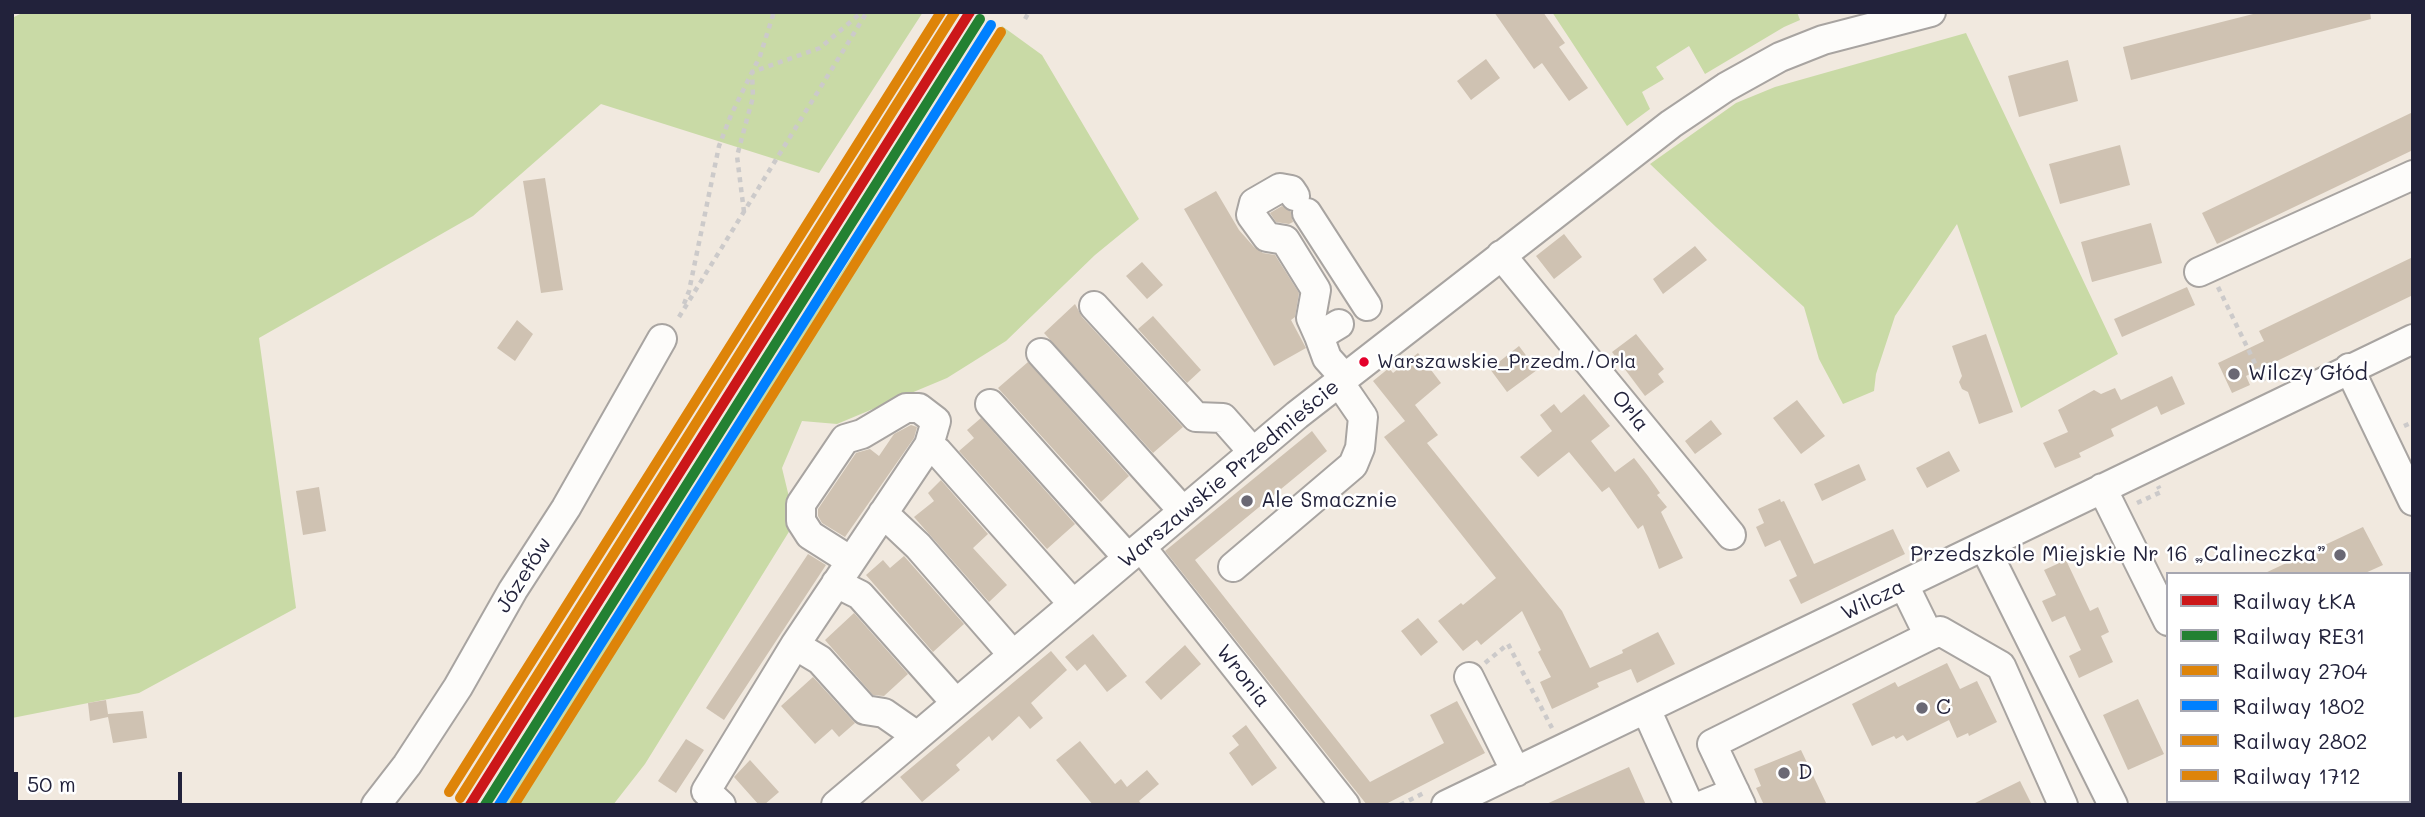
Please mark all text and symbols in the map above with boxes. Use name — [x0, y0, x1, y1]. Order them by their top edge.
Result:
place label: Warszawskie_Przedm./Orla — [1377, 351, 1636, 373]
marker: Warszawskie_Przedm./Orla — [1357, 355, 1371, 369]
place label: Wilczy Głód — [2248, 361, 2368, 387]
marker: Wilczy Głód — [2226, 366, 2242, 382]
street label: Warszawskie Przedmieście — [1114, 374, 1344, 574]
street label: Orla — [1606, 385, 1654, 437]
place label: Ale Smacznie — [1261, 488, 1397, 514]
marker: Ale Smacznie — [1239, 493, 1255, 509]
street label: Józefów — [491, 532, 557, 618]
place label: Przedszkole Miejskie Nr 16 „Calineczka” — [1910, 542, 2326, 568]
marker: Przedszkole Miejskie Nr 16 „Calineczka” — [2332, 547, 2348, 563]
legend — [2166, 572, 2411, 803]
street label: Wilcza — [1837, 574, 1909, 626]
text: Railway ŁKA — [2233, 587, 2357, 614]
text: Railway RE31 — [2233, 622, 2366, 649]
street label: Wronia — [1211, 640, 1275, 712]
text: Railway 2704 — [2233, 657, 2367, 684]
text: Railway 1802 — [2233, 692, 2365, 719]
place label: C — [1936, 695, 1951, 721]
marker: C — [1914, 700, 1930, 716]
text: Railway 2802 — [2233, 727, 2367, 754]
scale bar — [18, 758, 186, 802]
place label: D — [1798, 760, 1812, 786]
text: Railway 1712 — [2233, 762, 2360, 789]
marker: D — [1776, 765, 1792, 781]
text: 50 m — [27, 770, 76, 797]

